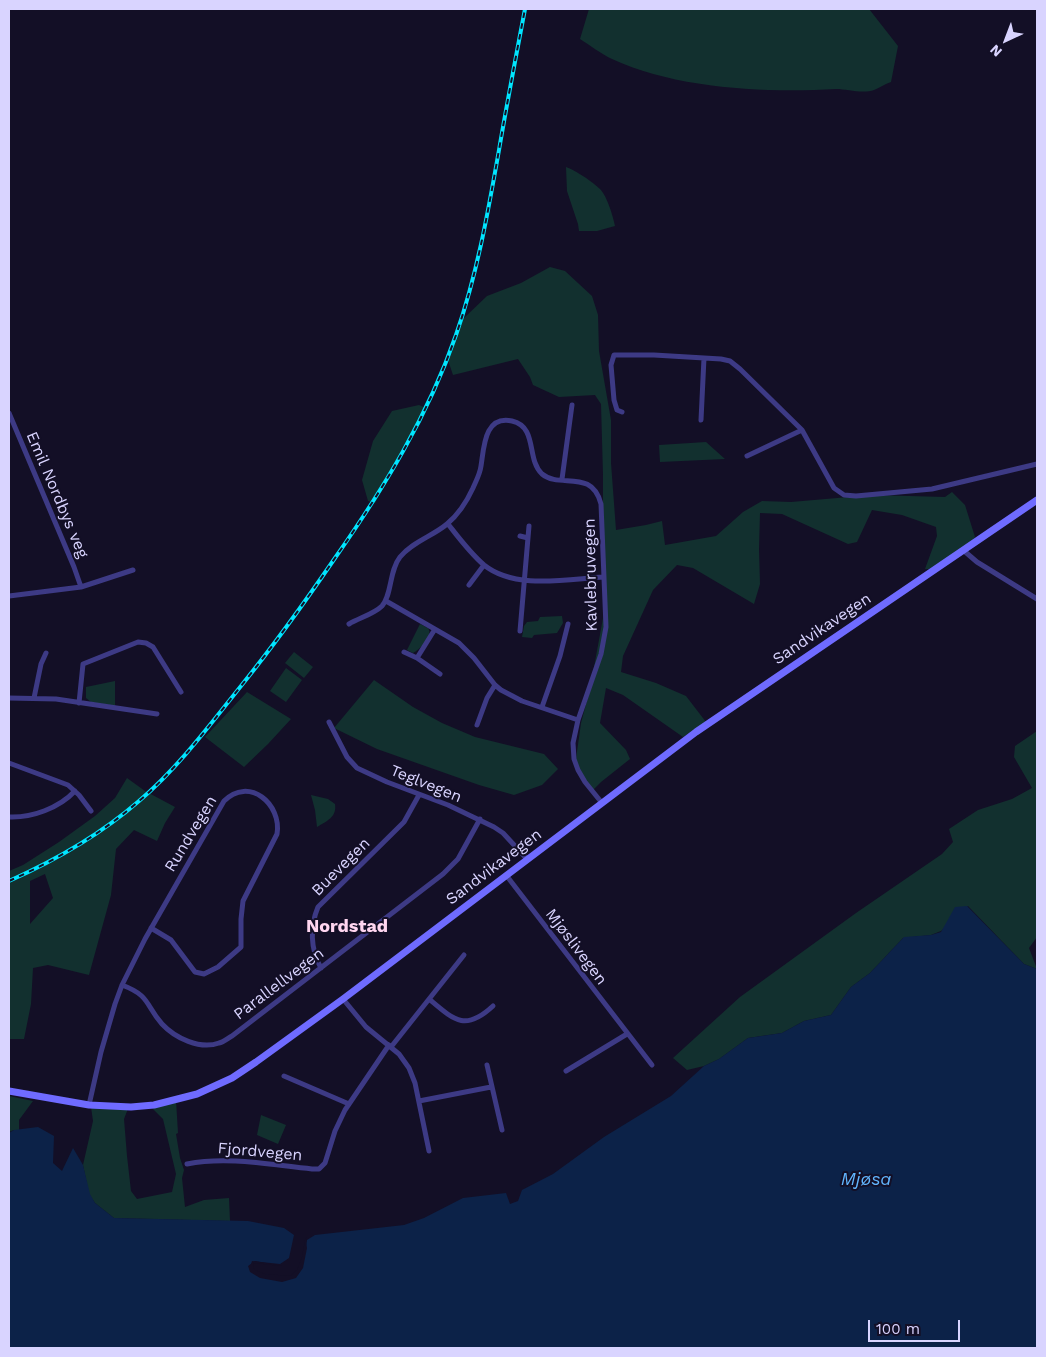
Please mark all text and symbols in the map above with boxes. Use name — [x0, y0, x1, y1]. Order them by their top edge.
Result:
north arrow — [981, 15, 1031, 65]
text: N — [987, 42, 1005, 60]
street label: Emil Nordbys veg — [22, 429, 92, 561]
street label: Kavlebruvegen — [580, 518, 602, 632]
street label: Sandvikavegen — [769, 589, 875, 669]
street label: Teglvegen — [387, 761, 465, 807]
street label: Rundvegen — [161, 792, 221, 876]
street label: Sandvikavegen — [442, 825, 546, 909]
street label: Buevegen — [308, 834, 374, 900]
street label: Mjøslivegen — [541, 905, 611, 989]
district label: Nordstad — [306, 916, 388, 938]
street label: Parallellvegen — [230, 944, 328, 1024]
street label: Fjordvegen — [217, 1139, 303, 1165]
water label: Mjøsa — [841, 1169, 891, 1191]
scale bar — [871, 1310, 964, 1342]
text: 100 m — [876, 1320, 920, 1338]

